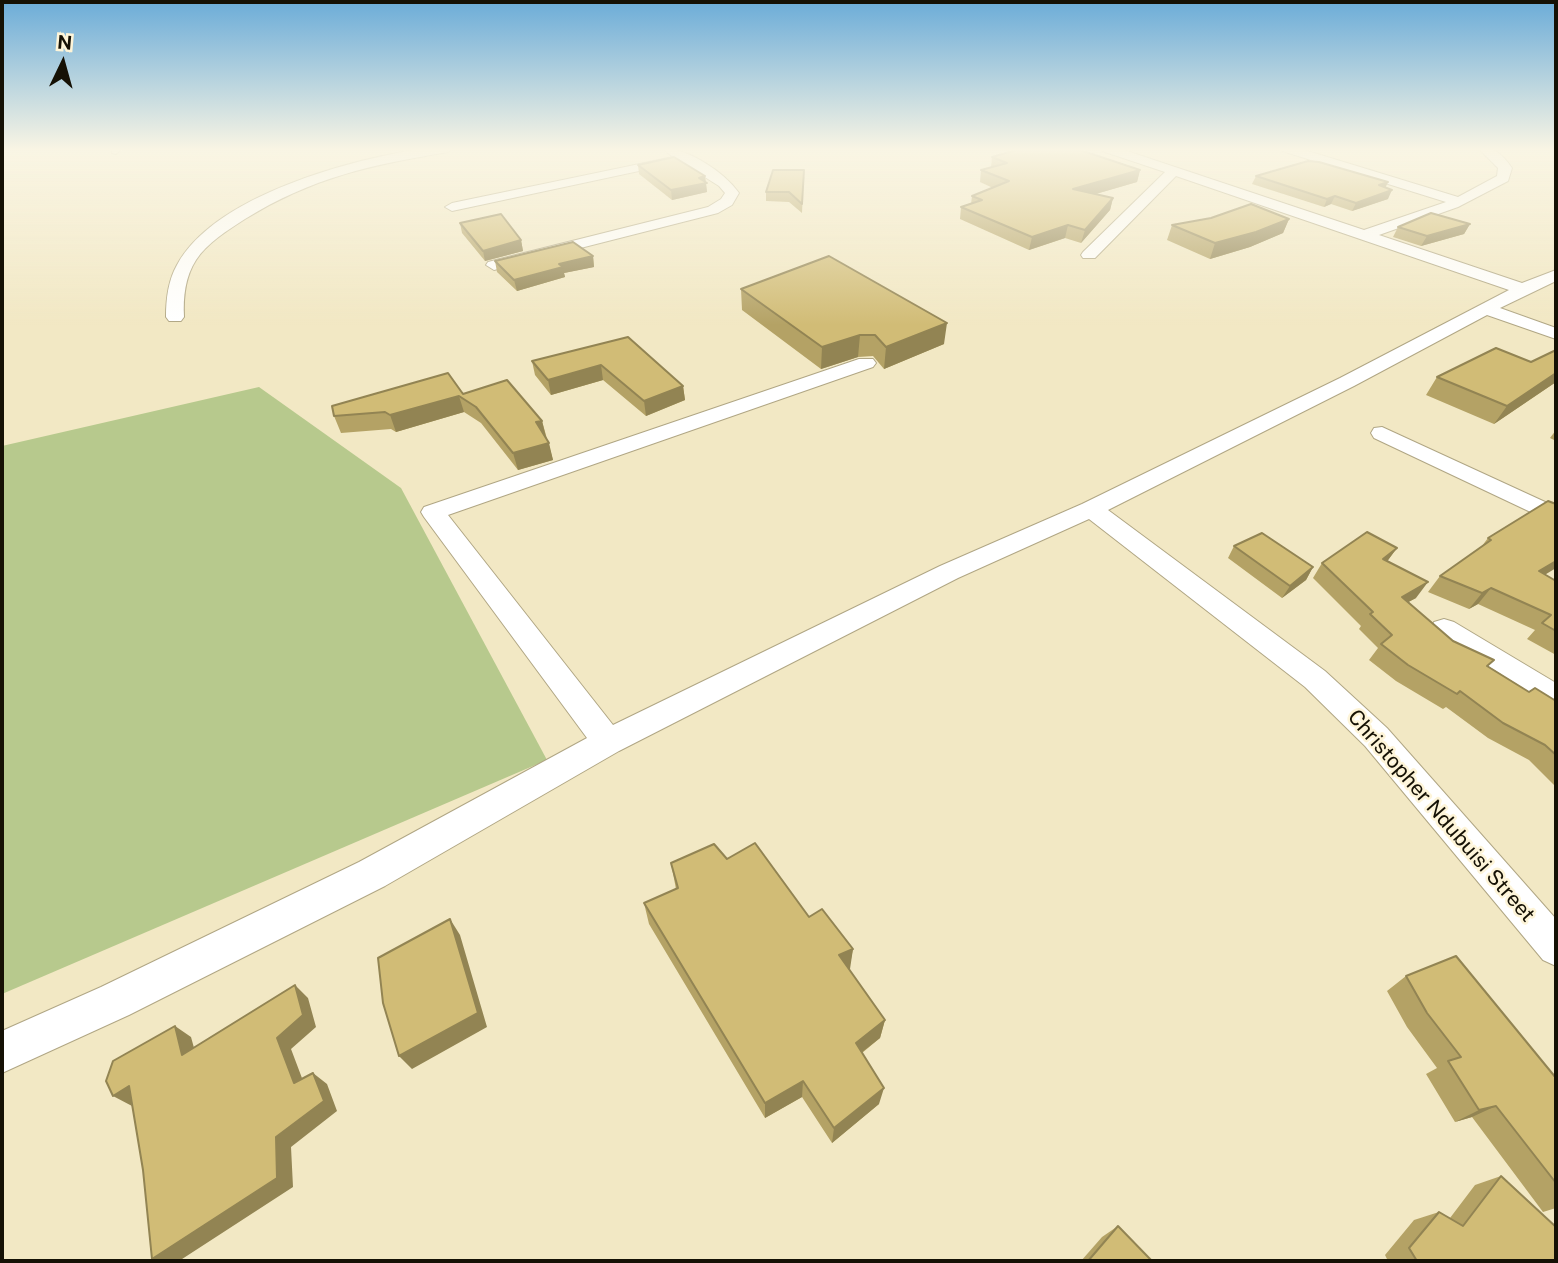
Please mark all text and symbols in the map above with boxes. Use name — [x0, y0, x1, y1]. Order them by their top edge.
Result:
north arrow — [28, 28, 98, 98]
text: N — [56, 30, 73, 54]
street label: Christopher Ndubuisi Street — [1342, 705, 1540, 927]

